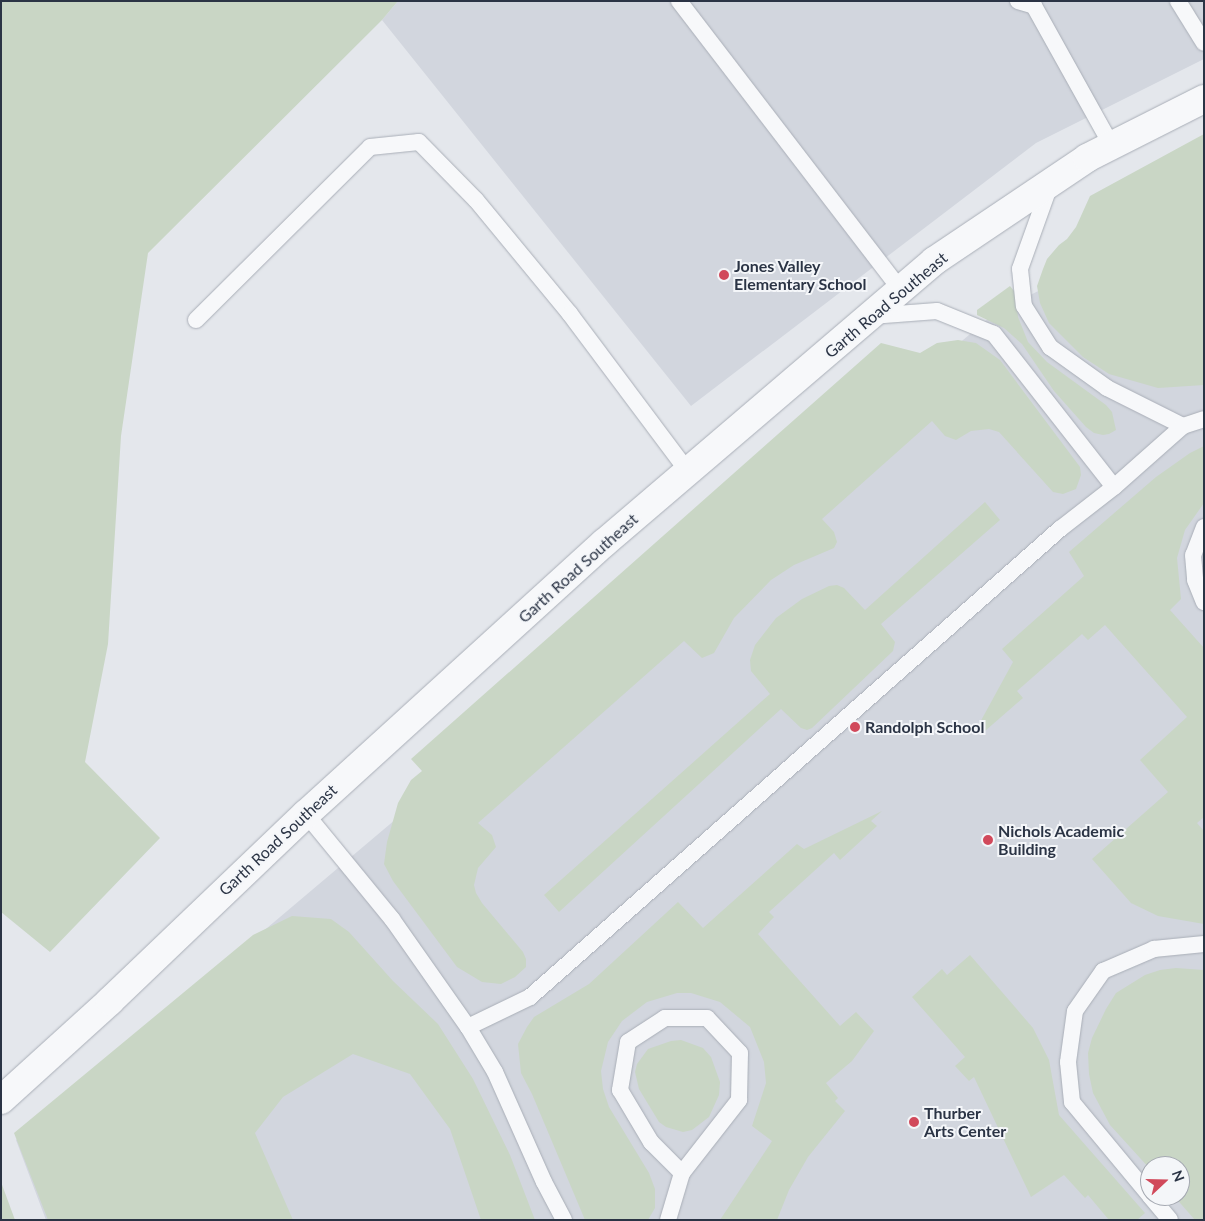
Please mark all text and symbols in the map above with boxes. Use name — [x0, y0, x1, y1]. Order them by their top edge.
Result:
street label: Garth Road Southeast — [821, 248, 951, 362]
place label: Jones Valley Elementary School — [734, 256, 867, 294]
marker: Jones Valley Elementary School — [718, 269, 730, 281]
street label: Garth Road Southeast — [514, 509, 642, 627]
place label: Randolph School — [865, 717, 984, 737]
marker: Randolph School — [849, 721, 861, 733]
street label: Garth Road Southeast — [215, 780, 341, 900]
place label: Nichols Academic Building — [998, 821, 1125, 859]
marker: Nichols Academic Building — [982, 834, 994, 846]
place label: Thurber Arts Center — [924, 1103, 1006, 1141]
marker: Thurber Arts Center — [908, 1116, 920, 1128]
north arrow — [1140, 1156, 1190, 1206]
text: N — [1169, 1168, 1188, 1184]

